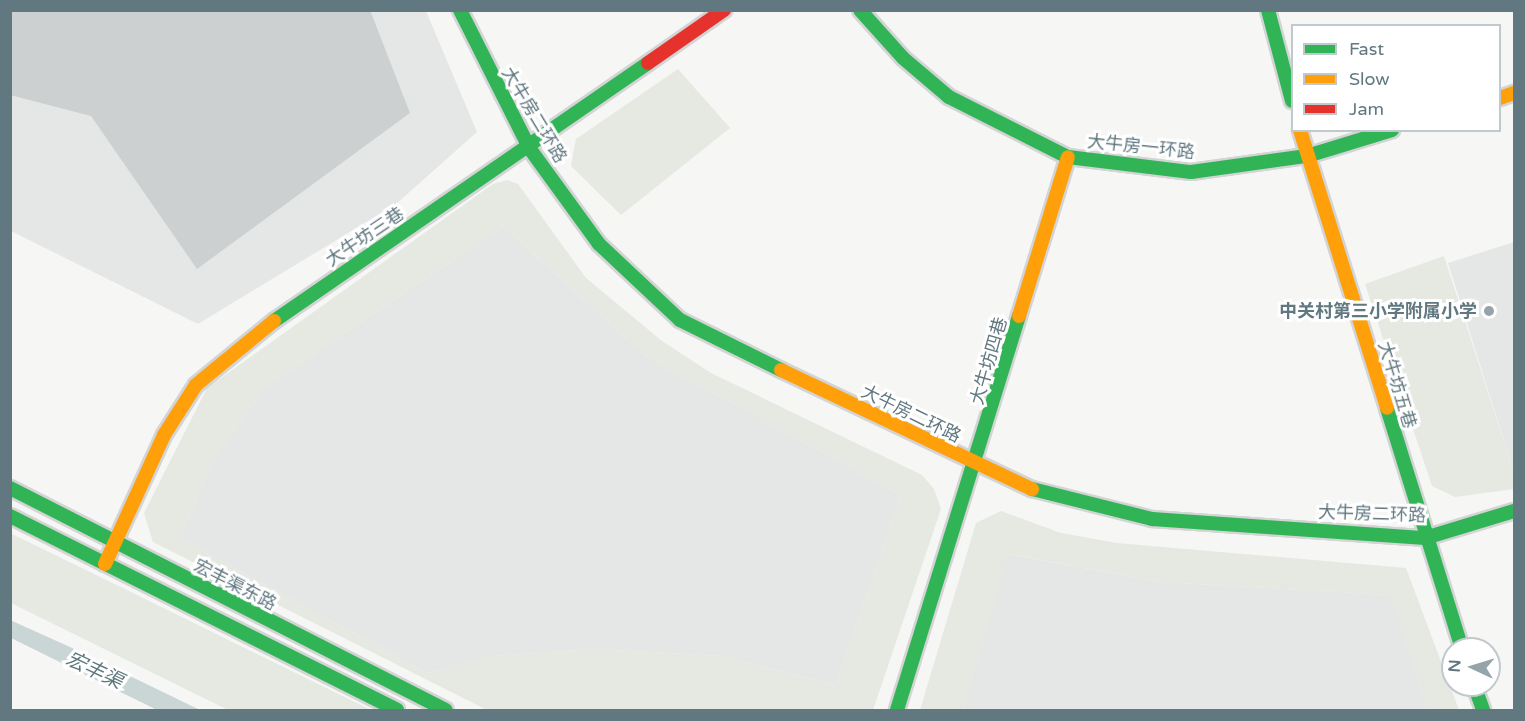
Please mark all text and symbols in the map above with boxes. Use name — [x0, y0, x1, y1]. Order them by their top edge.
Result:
legend — [1291, 24, 1501, 132]
text: Fast — [1349, 38, 1384, 60]
street label: 大牛房二环路 — [497, 63, 571, 167]
text: Slow — [1349, 68, 1390, 90]
text: Jam — [1349, 98, 1384, 120]
street label: 大牛房一环路 — [1086, 131, 1196, 163]
street label: 大牛坊三巷 — [322, 203, 408, 271]
place label: 中关村第三小学附属小学 — [1279, 300, 1477, 322]
marker: 中关村第三小学附属小学 — [1482, 304, 1496, 318]
street label: 大牛坊四巷 — [966, 315, 1012, 407]
street label: 大牛坊五巷 — [1374, 339, 1420, 431]
street label: 大牛房二环路 — [858, 381, 964, 447]
street label: 大牛房二环路 — [1318, 501, 1426, 527]
street label: 宏丰渠东路 — [190, 555, 280, 615]
north arrow — [1441, 637, 1501, 697]
water label: 宏丰渠 — [62, 647, 126, 695]
text: N — [1445, 659, 1465, 673]

